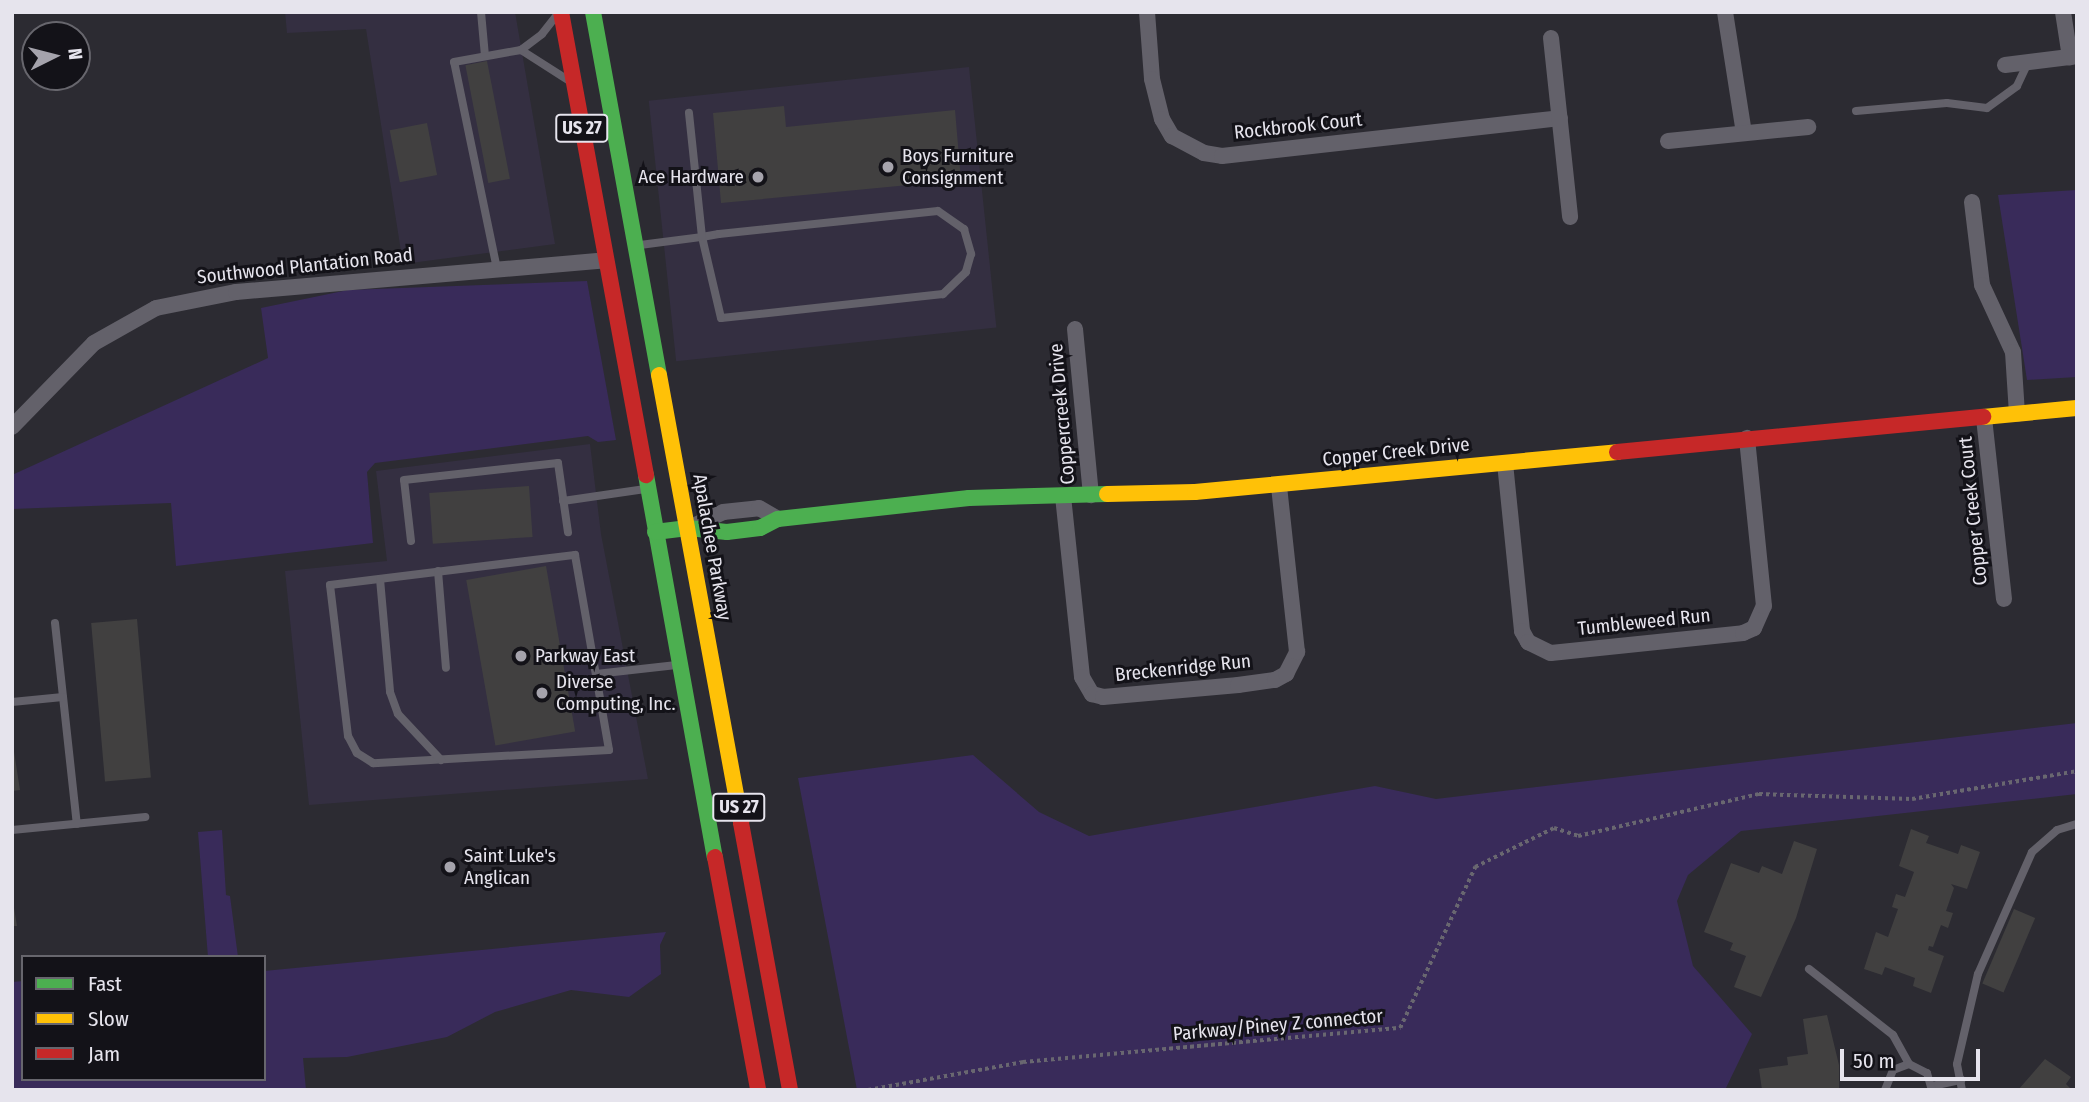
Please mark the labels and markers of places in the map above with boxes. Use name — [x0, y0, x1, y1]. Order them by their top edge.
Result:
place label: Boys Furniture Consignment — [902, 145, 1014, 189]
marker: Boys Furniture Consignment — [880, 159, 896, 175]
place label: Ace Hardware — [638, 166, 744, 188]
marker: Ace Hardware — [750, 169, 766, 185]
place label: Parkway East — [535, 645, 635, 667]
marker: Parkway East — [513, 648, 529, 664]
place label: Diverse Computing, Inc. — [556, 671, 676, 715]
marker: Diverse Computing, Inc. — [534, 685, 550, 701]
place label: Saint Luke's Anglican — [464, 845, 556, 889]
marker: Saint Luke's Anglican — [442, 859, 458, 875]

